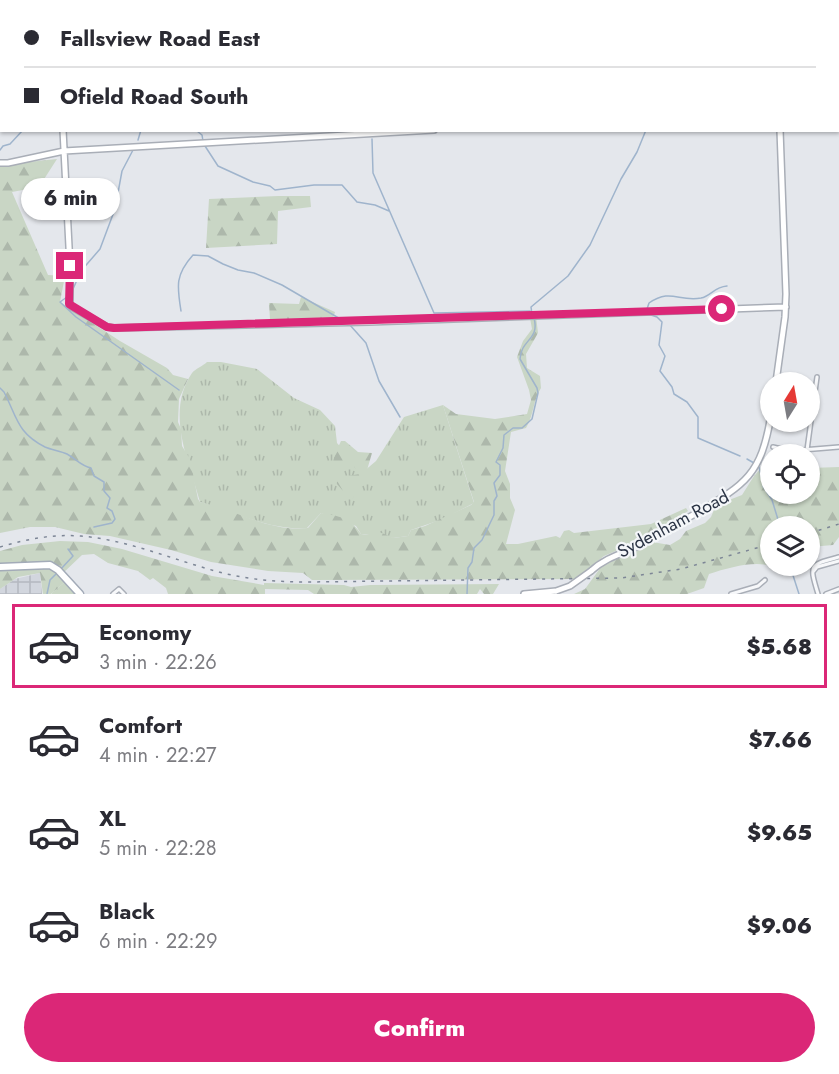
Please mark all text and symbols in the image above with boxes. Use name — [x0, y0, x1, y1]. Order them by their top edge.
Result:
text: Fallsview Road East — [60, 22, 260, 54]
text: Ofield Road South — [60, 80, 249, 112]
callout: 6 min — [20, 179, 119, 221]
text: 6 min — [44, 184, 98, 213]
route end — [56, 252, 83, 279]
route start — [708, 295, 735, 322]
north arrow — [760, 372, 820, 432]
map controls — [760, 372, 820, 576]
button: locate — [760, 444, 820, 504]
street label: Sydenham Road — [613, 484, 733, 564]
button: layers — [760, 516, 820, 576]
text: Economy — [99, 616, 191, 648]
icon: car — [27, 619, 81, 673]
text: $5.68 — [746, 630, 812, 662]
text: 3 min · 22:26 — [99, 648, 217, 677]
text: Comfort — [99, 709, 182, 741]
icon: car — [27, 712, 81, 766]
text: $7.66 — [749, 723, 812, 755]
text: 4 min · 22:27 — [99, 741, 217, 770]
text: XL — [99, 802, 126, 834]
icon: car — [27, 805, 81, 859]
text: $9.65 — [747, 816, 812, 848]
text: 5 min · 22:28 — [99, 834, 217, 863]
text: Black — [99, 895, 155, 927]
icon: car — [27, 898, 81, 952]
text: $9.06 — [747, 909, 812, 941]
text: 6 min · 22:29 — [99, 927, 217, 956]
button: Confirm — [24, 993, 815, 1062]

